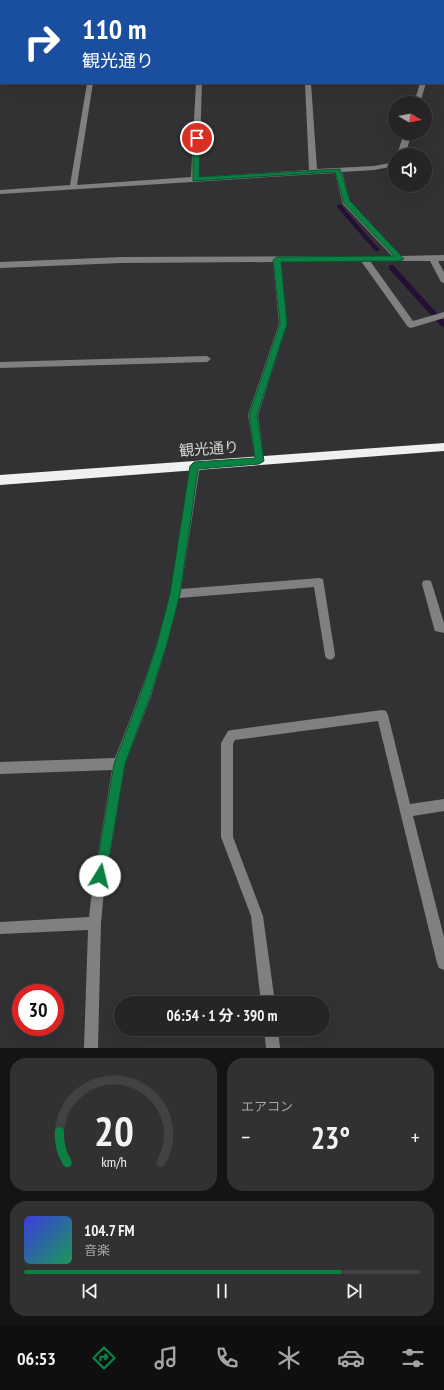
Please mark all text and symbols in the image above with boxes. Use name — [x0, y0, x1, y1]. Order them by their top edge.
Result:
text: 110 m — [82, 10, 146, 47]
icon: right — [16, 16, 68, 68]
text: 観光通り — [82, 49, 154, 72]
north arrow — [388, 96, 432, 140]
map controls — [388, 96, 432, 192]
pin — [180, 121, 214, 155]
icon: arrive — [186, 127, 208, 149]
button: sound — [388, 148, 432, 192]
street label: 観光通り — [178, 437, 240, 460]
position arrow — [79, 855, 121, 897]
speed limit sign: 30 — [12, 984, 64, 1036]
text: 06:54 · 1 分 · 390 m — [167, 1006, 277, 1025]
text: エアコン — [241, 1098, 293, 1115]
text: 20 — [94, 1103, 133, 1156]
text: 23° — [311, 1118, 350, 1157]
text: − — [241, 1123, 250, 1151]
text: + — [411, 1123, 420, 1151]
text: km/h — [101, 1151, 126, 1170]
text: 104.7 FM — [84, 1221, 135, 1240]
text: 音楽 — [84, 1242, 110, 1259]
icon: previous — [79, 1280, 101, 1302]
icon: pause — [211, 1280, 233, 1302]
icon: next — [343, 1280, 365, 1302]
icon: directions — [90, 1344, 118, 1372]
icon: music — [152, 1344, 180, 1372]
icon: phone — [213, 1344, 241, 1372]
icon: climate — [275, 1344, 303, 1372]
icon: car — [337, 1344, 365, 1372]
icon: filters — [399, 1344, 427, 1372]
text: 06:53 — [17, 1347, 56, 1370]

